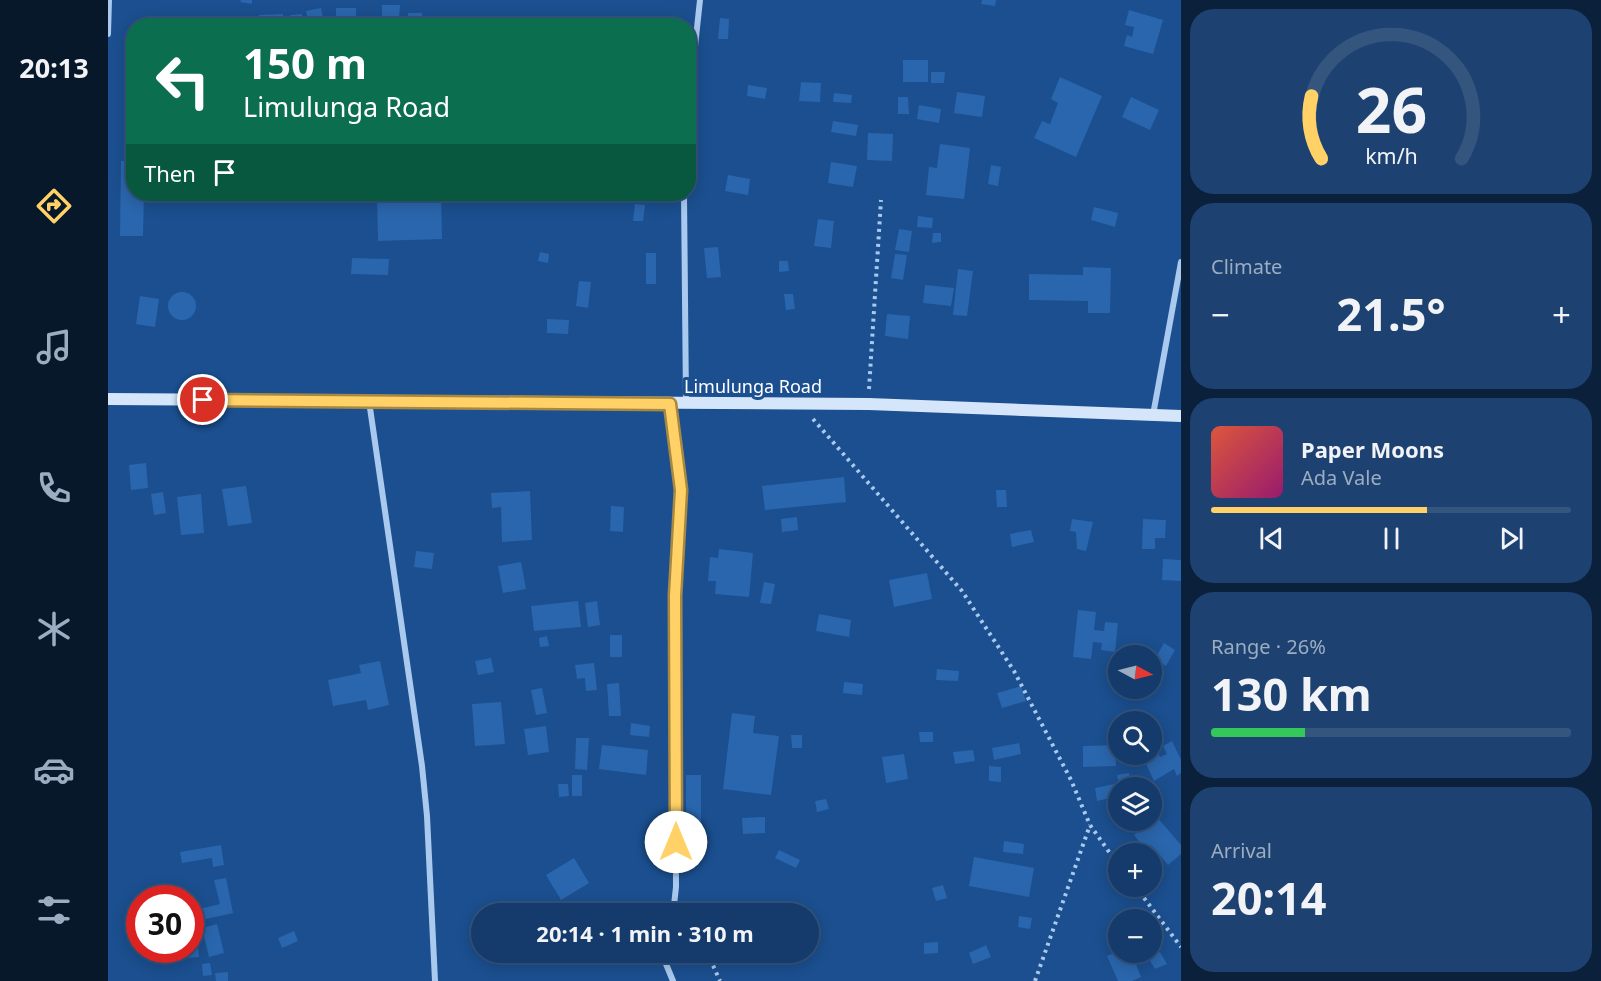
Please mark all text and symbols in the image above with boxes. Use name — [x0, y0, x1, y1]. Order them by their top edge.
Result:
text: 150 m — [243, 34, 367, 91]
icon: left — [144, 42, 222, 120]
text: 20:13 — [19, 49, 89, 86]
text: 26 — [1355, 66, 1427, 151]
text: Limulunga Road — [243, 88, 450, 125]
text: km/h — [1365, 141, 1417, 170]
icon: arrive — [208, 156, 241, 189]
text: Then — [144, 158, 196, 188]
icon: directions — [33, 185, 75, 227]
text: Climate — [1211, 253, 1282, 280]
text: 21.5° — [1337, 283, 1445, 344]
text: − — [1211, 292, 1230, 337]
text: + — [1552, 292, 1571, 337]
icon: music — [33, 326, 75, 368]
pin — [177, 374, 228, 425]
street label: Limulunga Road — [684, 374, 822, 398]
icon: arrive — [186, 383, 219, 416]
text: Paper Moons — [1301, 434, 1444, 464]
text: Ada Vale — [1301, 464, 1382, 491]
icon: phone — [33, 467, 75, 509]
icon: previous — [1255, 522, 1288, 555]
icon: pause — [1375, 522, 1408, 555]
icon: next — [1495, 522, 1528, 555]
icon: climate — [33, 608, 75, 650]
text: Range · 26% — [1211, 633, 1326, 660]
north arrow — [1108, 645, 1162, 699]
map controls — [1108, 645, 1162, 963]
text: 130 km — [1211, 663, 1372, 724]
button: search — [1108, 711, 1162, 765]
icon: car — [33, 749, 75, 791]
button: layers — [1108, 777, 1162, 831]
position arrow — [644, 810, 708, 874]
text: Arrival — [1211, 837, 1272, 864]
button: + — [1108, 843, 1162, 897]
text: 20:14 — [1211, 867, 1327, 928]
speed limit sign: 30 — [126, 885, 204, 963]
icon: filters — [33, 889, 75, 931]
button: − — [1108, 909, 1162, 963]
text: 20:14 · 1 min · 310 m — [536, 918, 754, 948]

